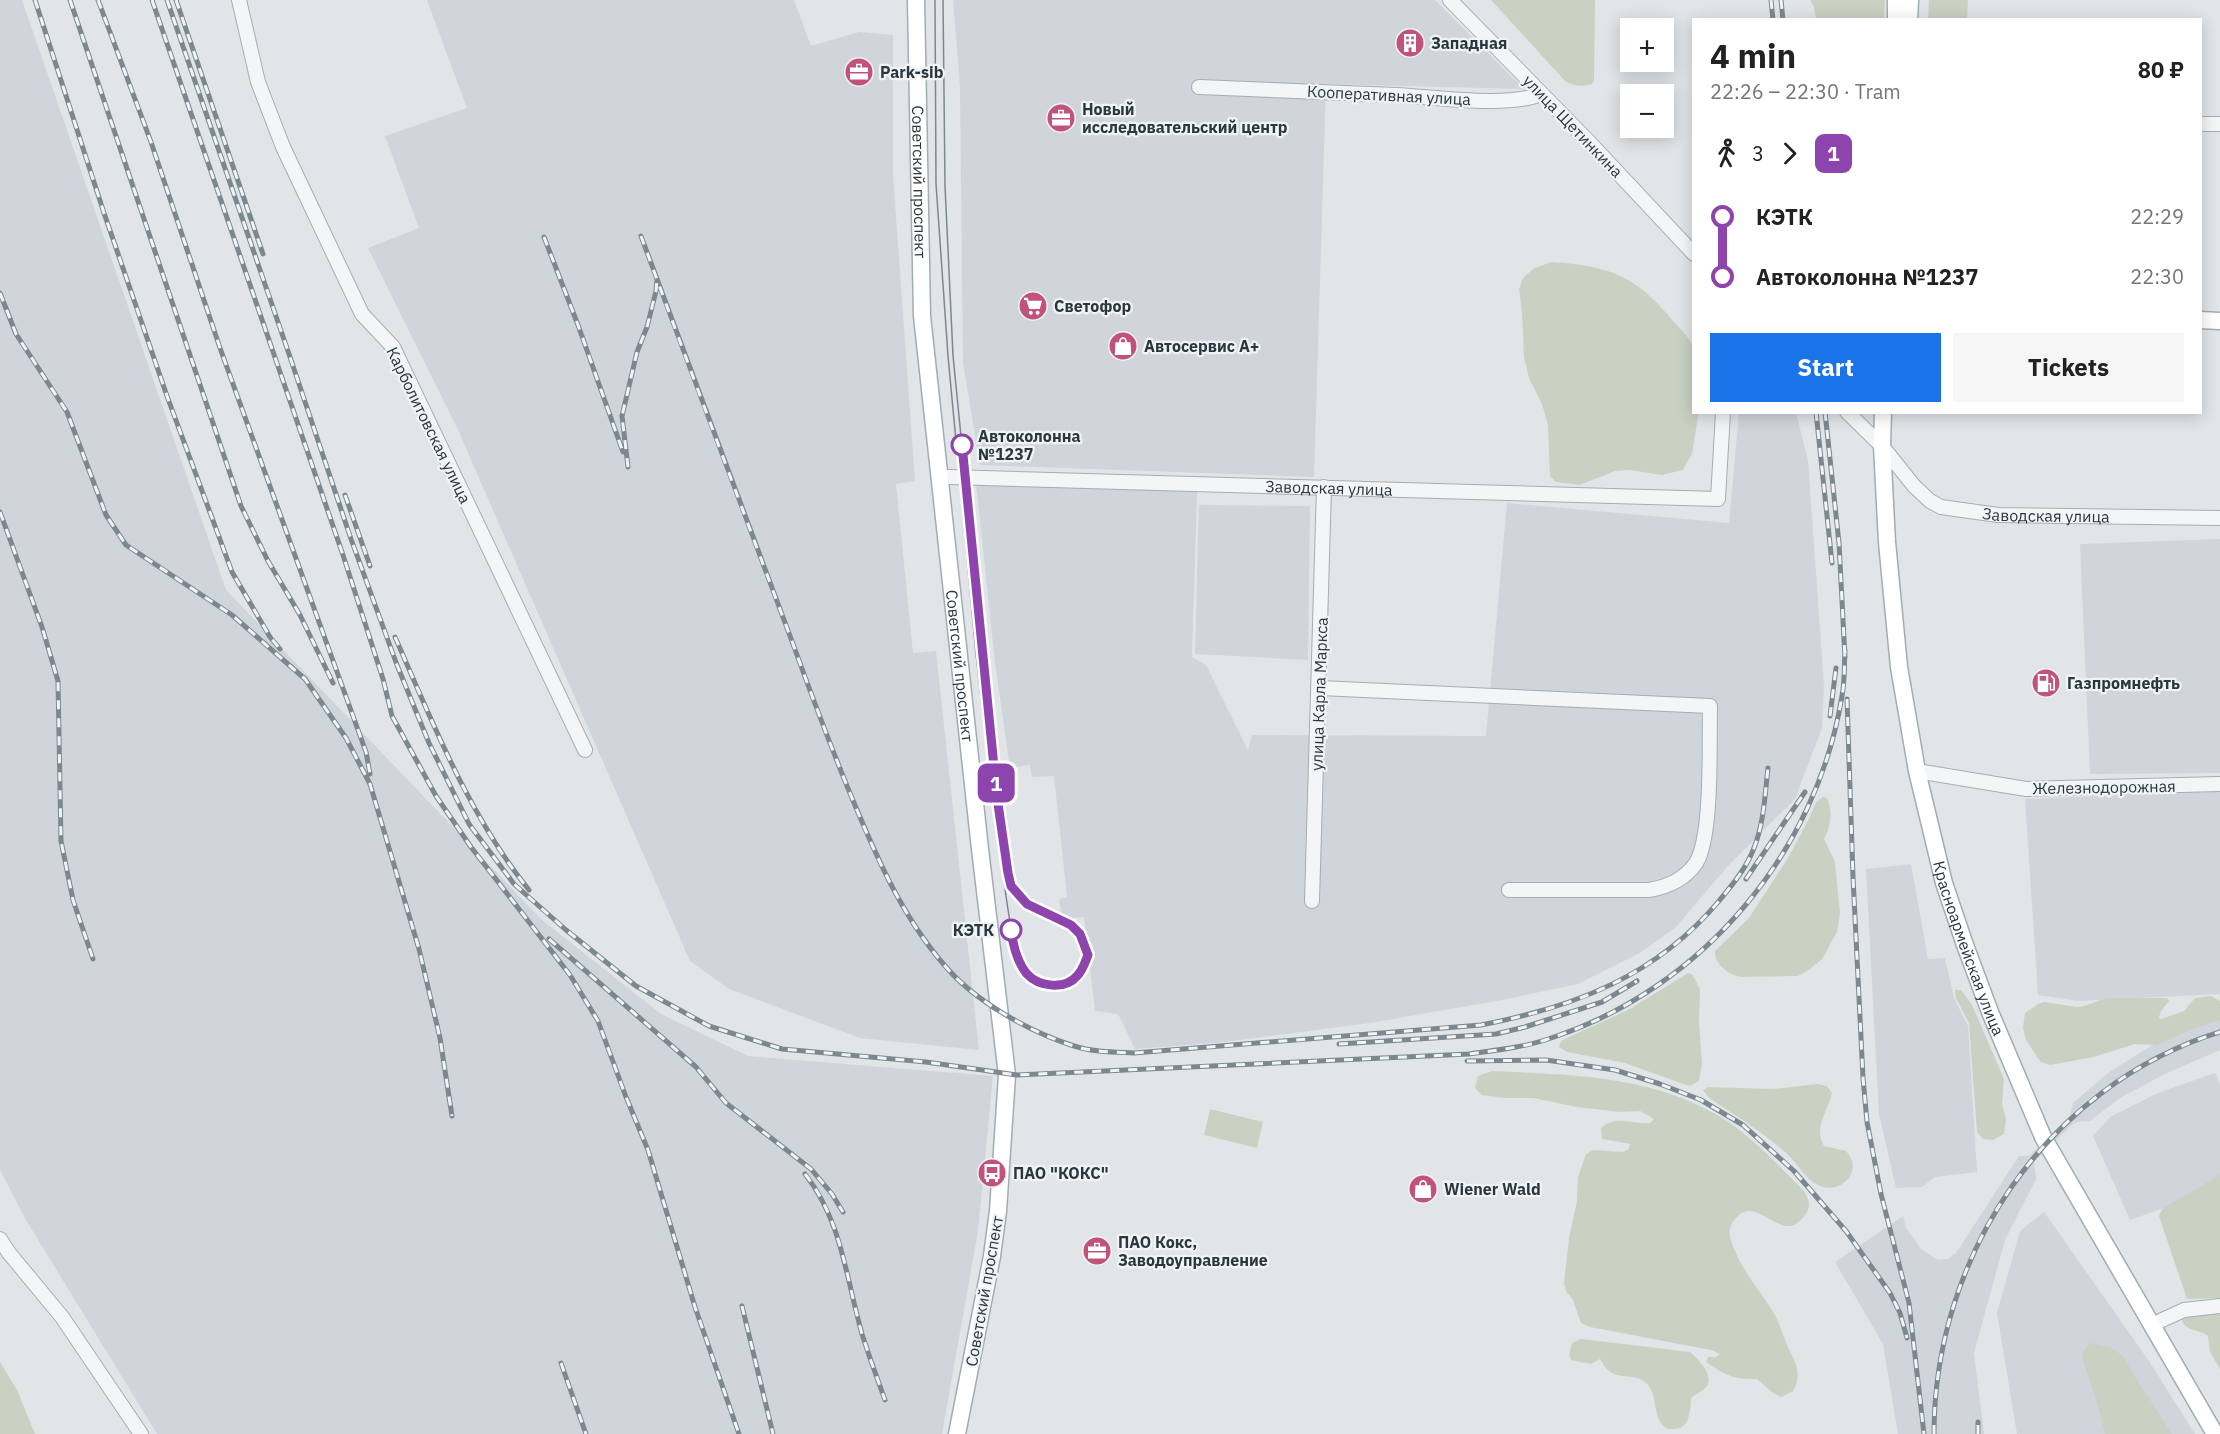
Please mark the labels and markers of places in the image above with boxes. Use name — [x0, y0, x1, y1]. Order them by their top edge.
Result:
building icon: Западная — [1394, 27, 1426, 59]
place label: Западная — [1431, 33, 1507, 53]
office icon: Park-sib — [843, 56, 875, 88]
place label: Park-sib — [880, 62, 944, 82]
place label: Новый исследовательский центр — [1082, 99, 1288, 137]
office icon: Новый исследовательский центр — [1045, 102, 1077, 134]
supermarket icon: Светофор — [1017, 290, 1049, 322]
place label: Светофор — [1054, 296, 1131, 316]
shop icon: Автосервис А+ — [1107, 330, 1139, 362]
place label: Автосервис А+ — [1144, 336, 1259, 356]
place label: Автоколонна №1237 — [978, 426, 1081, 464]
marker: Автоколонна №1237 — [951, 434, 973, 456]
fuel station icon: Газпромнефть — [2030, 667, 2062, 699]
place label: Газпромнефть — [2067, 673, 2180, 693]
marker: КЭТК — [1000, 919, 1022, 941]
place label: КЭТК — [953, 920, 994, 940]
bus stop icon: ПАО "КОКС" — [976, 1157, 1008, 1189]
place label: ПАО "КОКС" — [1013, 1163, 1109, 1183]
shop icon: Wiener Wald — [1407, 1173, 1439, 1205]
place label: Wiener Wald — [1444, 1179, 1541, 1199]
place label: ПАО Кокс, Заводоуправление — [1118, 1232, 1268, 1270]
office icon: ПАО Кокс, Заводоуправление — [1081, 1235, 1113, 1267]

